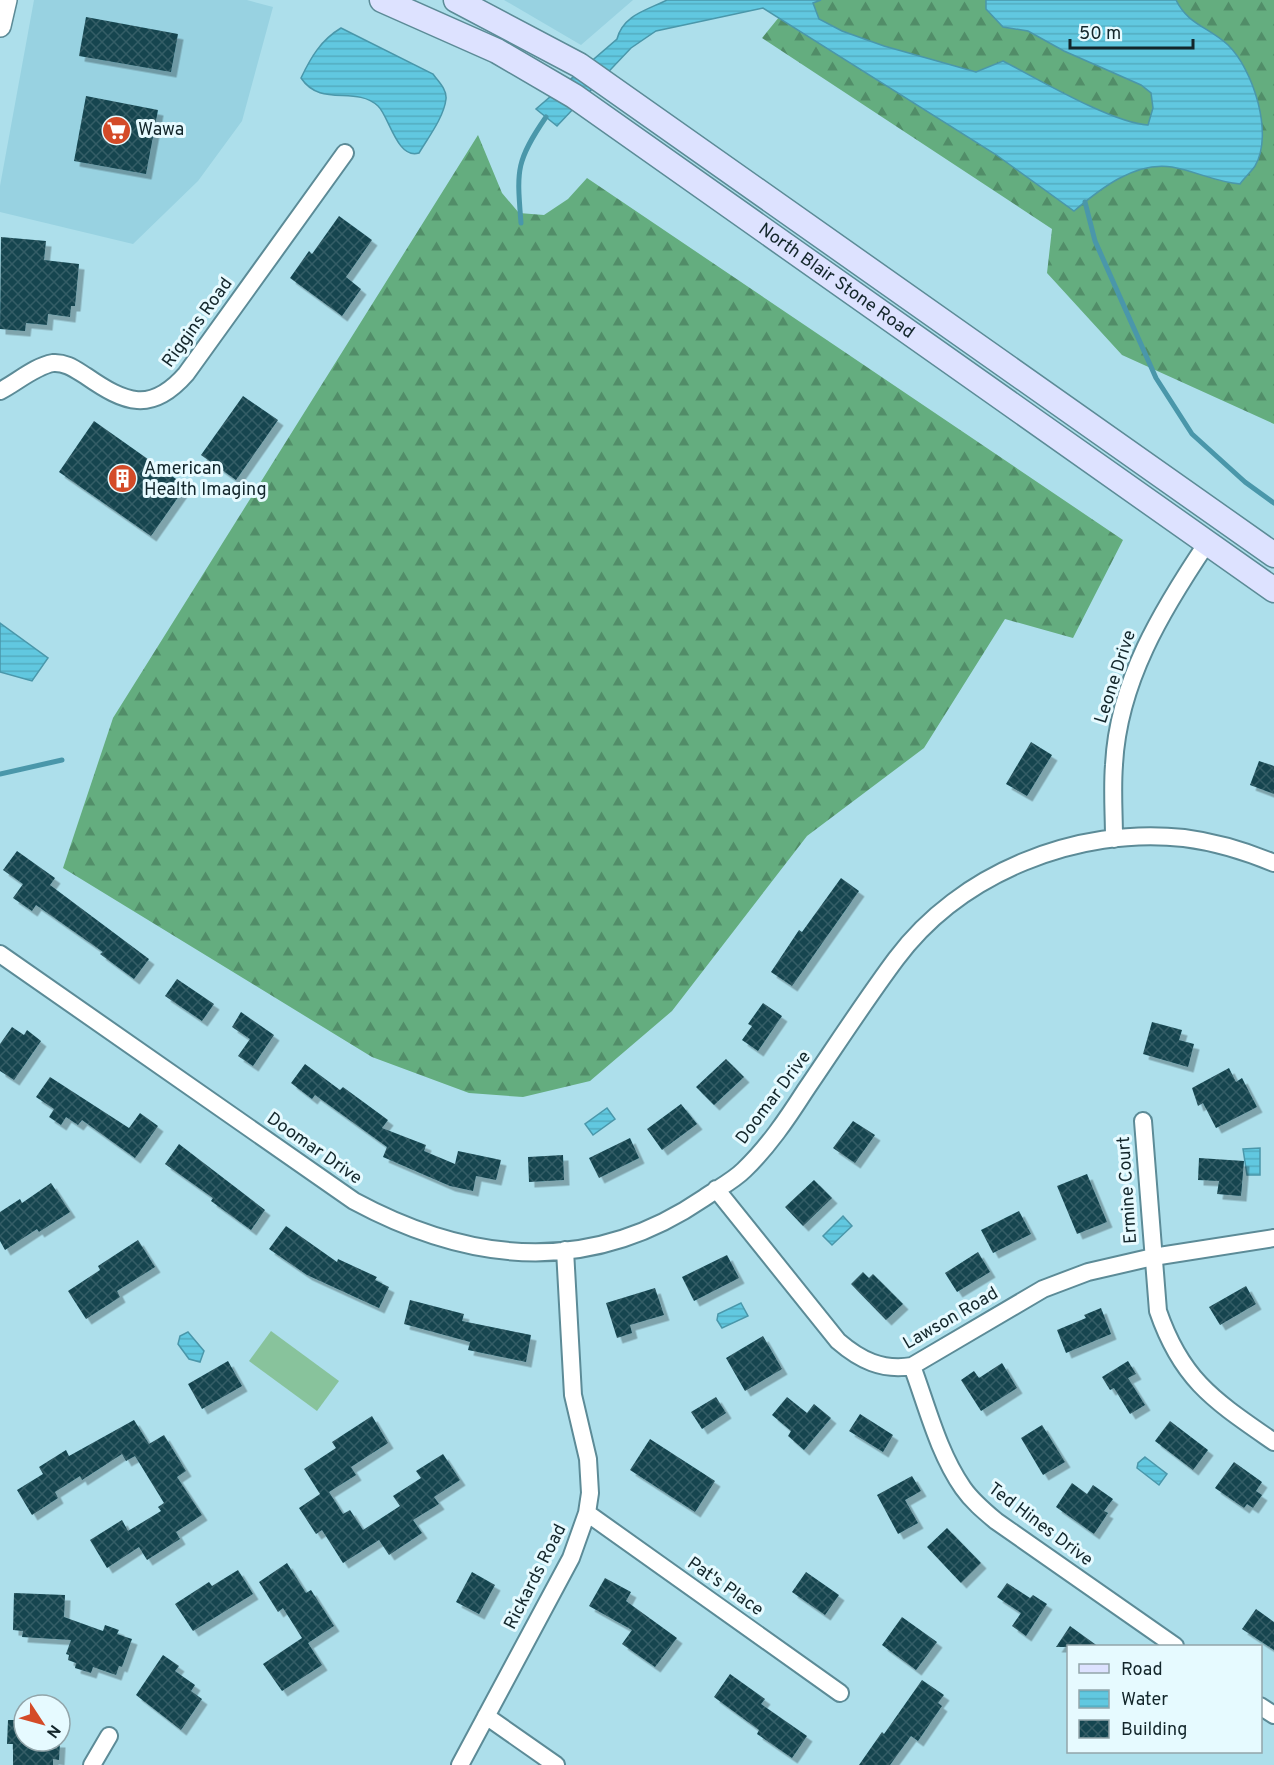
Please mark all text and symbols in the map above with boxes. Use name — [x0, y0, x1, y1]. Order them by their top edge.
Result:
scale bar — [1070, 12, 1193, 50]
text: 50 m — [1079, 23, 1121, 46]
supermarket icon: Wawa — [101, 114, 133, 146]
place label: Wawa — [138, 119, 184, 142]
street label: North Blair Stone Road — [754, 218, 919, 344]
street label: Riggins Road — [158, 273, 238, 373]
place label: American Health Imaging — [144, 458, 267, 502]
building icon: American Health Imaging — [107, 463, 139, 495]
street label: Leone Drive — [1090, 627, 1142, 727]
street label: Doomar Drive — [731, 1047, 817, 1149]
street label: Doomar Drive — [262, 1108, 366, 1190]
street label: Ermine Court — [1113, 1135, 1143, 1245]
street label: Lawson Road — [899, 1282, 1003, 1356]
street label: Ted Hines Drive — [983, 1478, 1097, 1572]
street label: Rickards Road — [500, 1520, 572, 1634]
street label: Pat's Place — [682, 1552, 768, 1622]
legend — [1067, 1645, 1262, 1753]
text: Road — [1121, 1659, 1163, 1682]
text: Water — [1121, 1689, 1168, 1712]
north arrow — [12, 1693, 72, 1753]
text: Building — [1121, 1719, 1187, 1742]
text: N — [41, 1720, 64, 1741]

